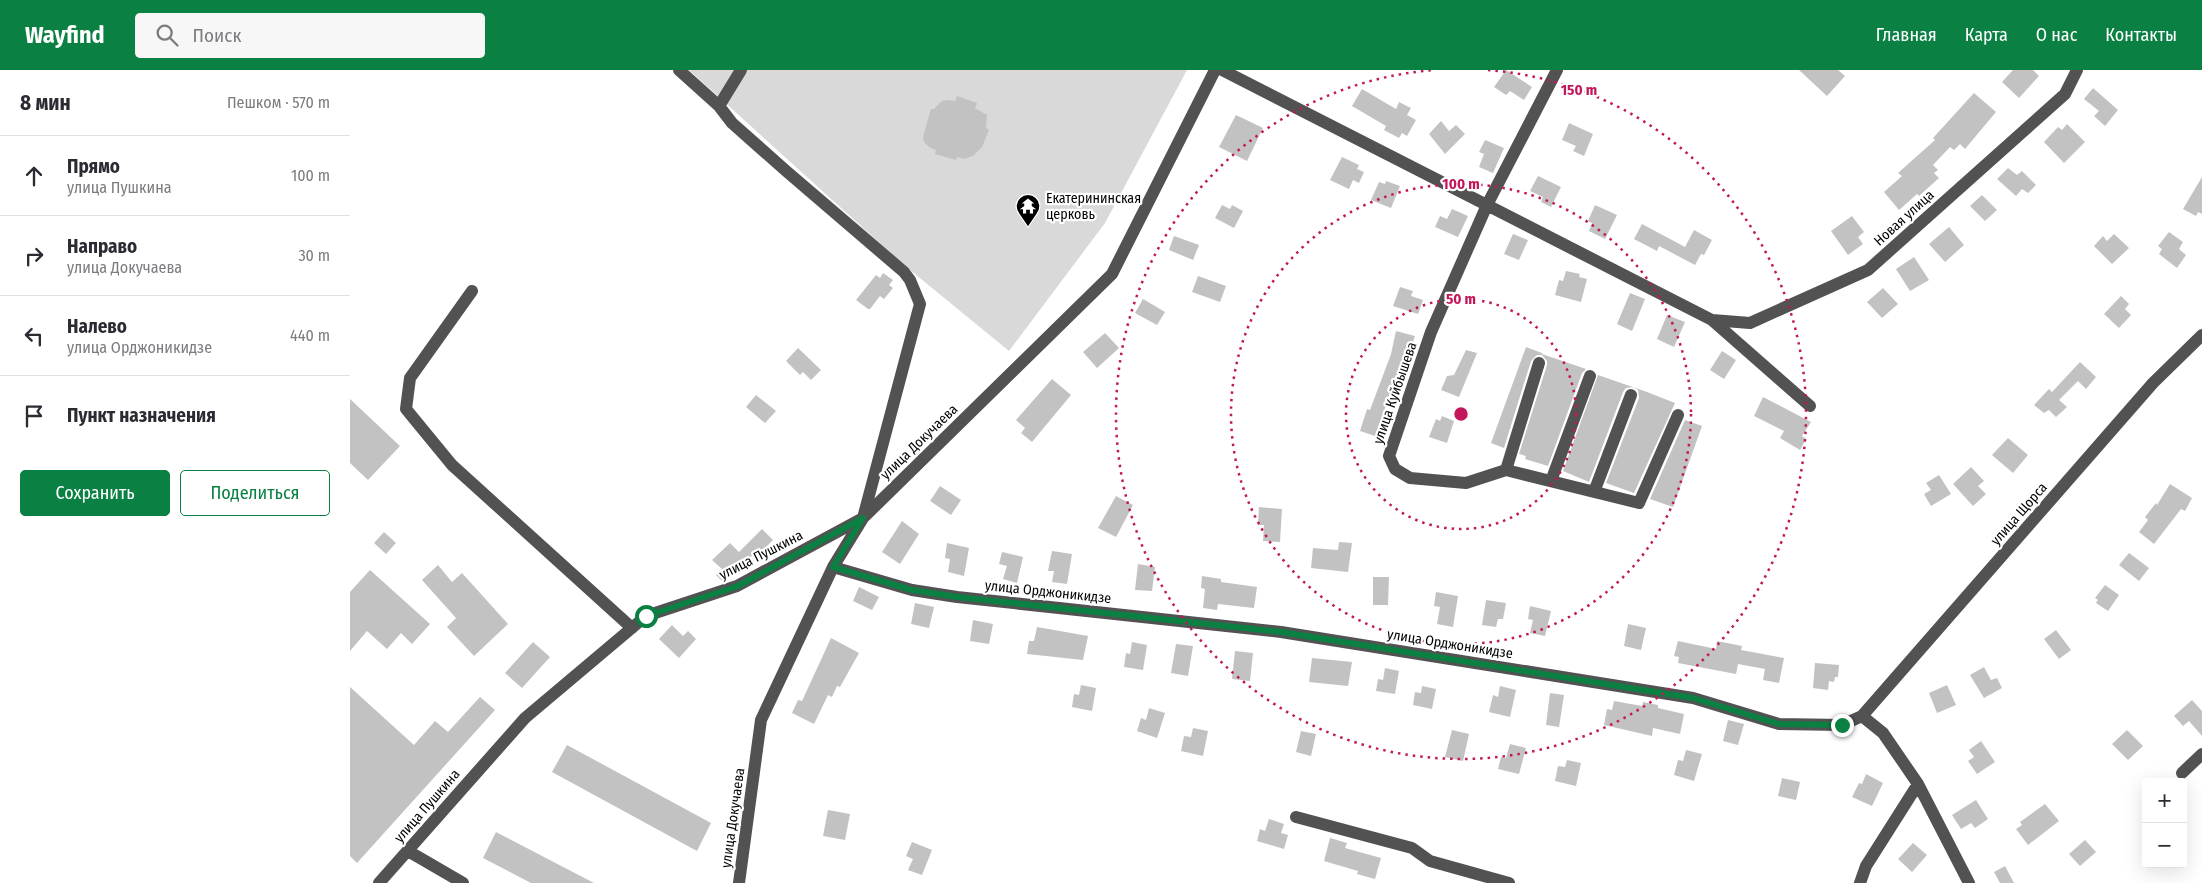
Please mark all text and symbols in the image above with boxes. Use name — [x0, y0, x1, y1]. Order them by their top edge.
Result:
search box — [135, 13, 485, 58]
text: Wayfind — [25, 21, 105, 49]
icon: search — [153, 21, 181, 49]
text: Поиск — [193, 24, 241, 47]
text: Главная — [1876, 24, 1937, 46]
text: Карта — [1965, 24, 2008, 46]
text: О нас — [2036, 24, 2077, 46]
text: Контакты — [2105, 24, 2177, 46]
text: 150 m — [1561, 81, 1597, 99]
text: 8 мин — [20, 90, 71, 116]
text: Пешком · 570 m — [227, 93, 330, 112]
text: Прямо — [67, 155, 120, 178]
icon: ahead — [20, 162, 48, 190]
text: 100 m — [291, 166, 330, 185]
text: 100 m — [1442, 175, 1480, 193]
text: улица Пушкина — [67, 178, 172, 197]
street label: Новая улица — [1870, 187, 1938, 249]
place label: Екатерининская церковь — [1046, 190, 1141, 223]
temple icon: Екатерининская церковь — [1015, 193, 1041, 227]
text: Направо — [67, 235, 137, 258]
icon: right — [20, 242, 48, 270]
text: 30 m — [298, 246, 330, 265]
text: улица Докучаева — [67, 258, 182, 277]
text: 50 m — [1446, 290, 1476, 308]
text: Налево — [67, 315, 127, 338]
icon: left — [20, 322, 48, 350]
text: 440 m — [290, 326, 330, 345]
text: улица Орджоникидзе — [67, 338, 212, 357]
street label: улица Куйбышева — [1370, 340, 1420, 446]
street label: улица Докучаева — [877, 401, 961, 483]
icon: arrive — [20, 402, 48, 430]
text: Пункт назначения — [67, 404, 216, 427]
centre of rings — [1452, 405, 1470, 423]
button: Сохранить — [20, 470, 170, 516]
button: Поделиться — [180, 470, 330, 516]
street label: улица Щорса — [1987, 479, 2051, 549]
street label: улица Пушкина — [716, 527, 806, 583]
street label: улица Орджоникидзе — [984, 577, 1112, 607]
route start — [635, 605, 658, 628]
street label: улица Орджоникидзе — [1386, 626, 1514, 662]
route end — [1831, 714, 1854, 737]
street label: улица Пушкина — [391, 766, 464, 846]
street label: улица Докучаева — [718, 767, 748, 869]
map controls — [2142, 778, 2187, 868]
button: + — [2142, 778, 2187, 823]
button: − — [2142, 823, 2187, 868]

